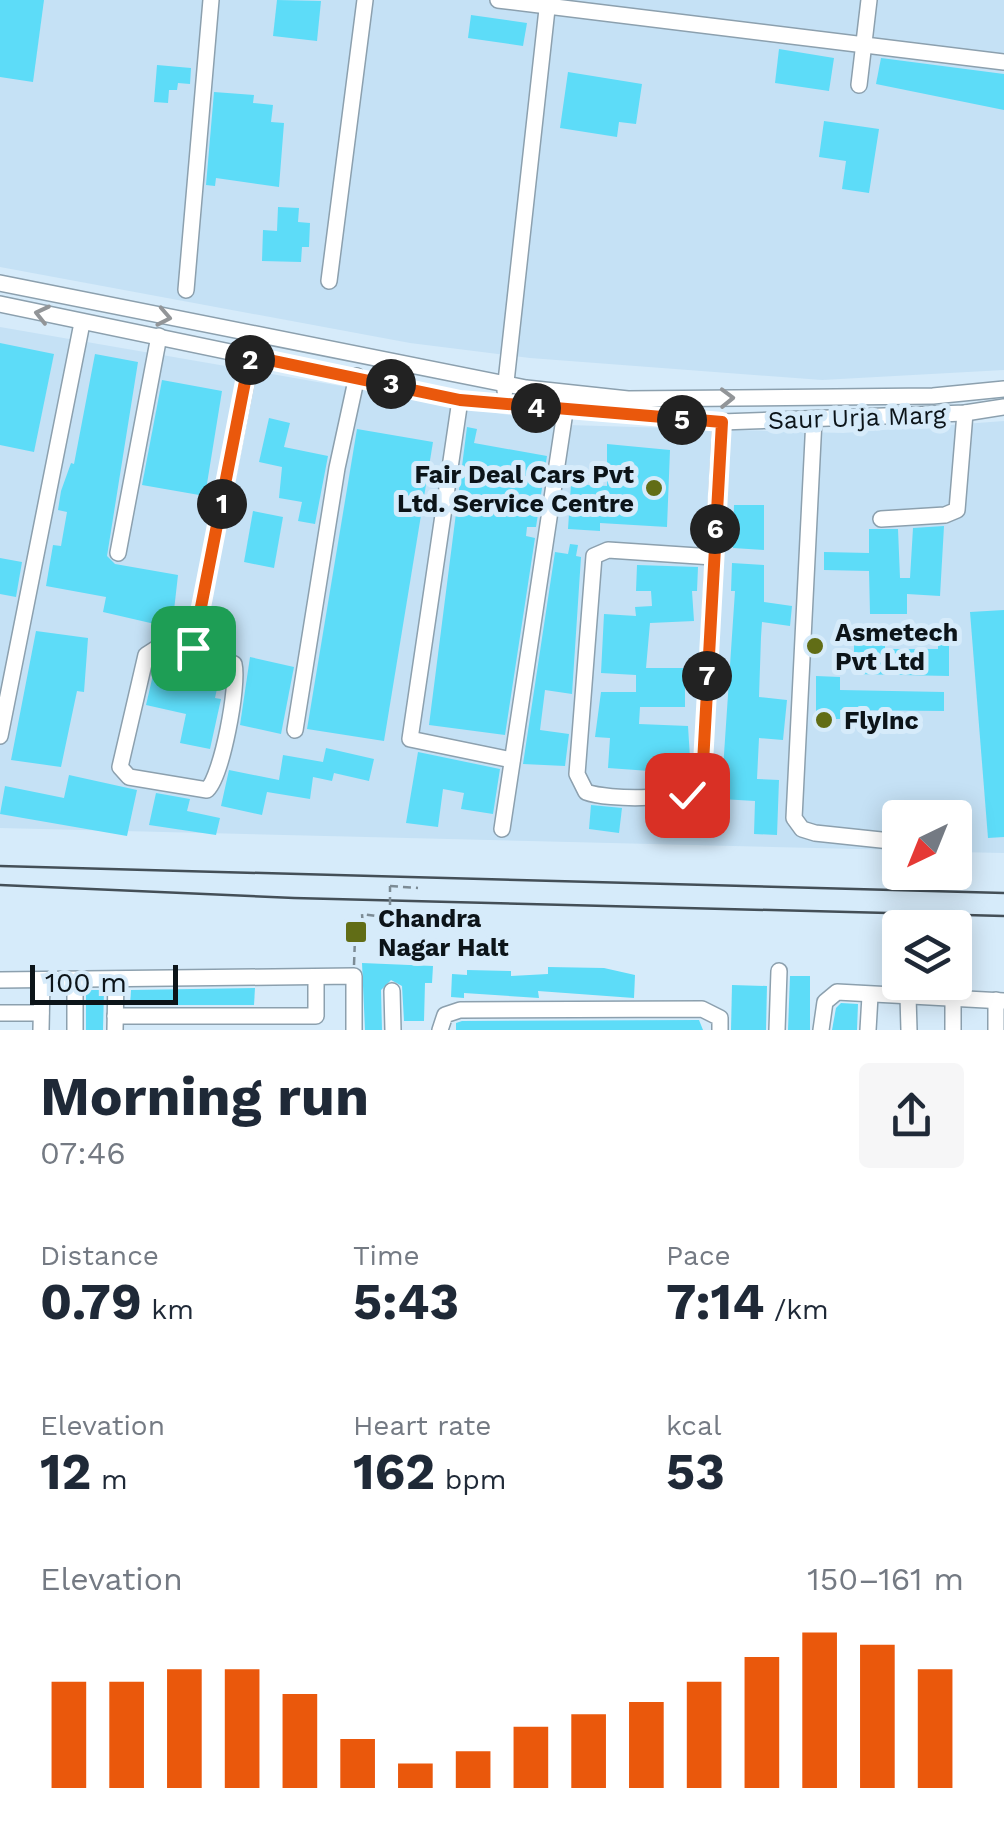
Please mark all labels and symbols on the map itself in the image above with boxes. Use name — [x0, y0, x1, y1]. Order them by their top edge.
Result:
one-way arrow — [34, 305, 51, 326]
one-way arrow — [155, 305, 172, 326]
pin: 2 — [225, 335, 275, 385]
pin: 3 — [366, 359, 416, 409]
pin: 4 — [511, 383, 561, 433]
one-way arrow — [719, 388, 735, 409]
pin: 5 — [657, 395, 707, 445]
street label: Saur Urja Marg — [767, 400, 947, 435]
place label: Fair Deal Cars Pvt Ltd. Service Centre — [397, 460, 634, 518]
marker: Fair Deal Cars Pvt Ltd. Service Centre — [643, 477, 665, 499]
pin: 1 — [197, 479, 247, 529]
pin: 6 — [690, 504, 740, 554]
pin — [151, 606, 236, 691]
place label: Asmetech Pvt Ltd — [835, 618, 958, 676]
marker: Asmetech Pvt Ltd — [804, 635, 826, 657]
pin: 7 — [682, 651, 732, 701]
place label: FlyInc — [844, 706, 919, 735]
marker: FlyInc — [813, 709, 835, 731]
pin — [645, 753, 730, 838]
north arrow — [882, 800, 972, 890]
place label: Chandra Nagar Halt — [378, 904, 509, 962]
marker: Chandra Nagar Halt — [343, 919, 369, 945]
scale bar — [30, 960, 178, 1004]

